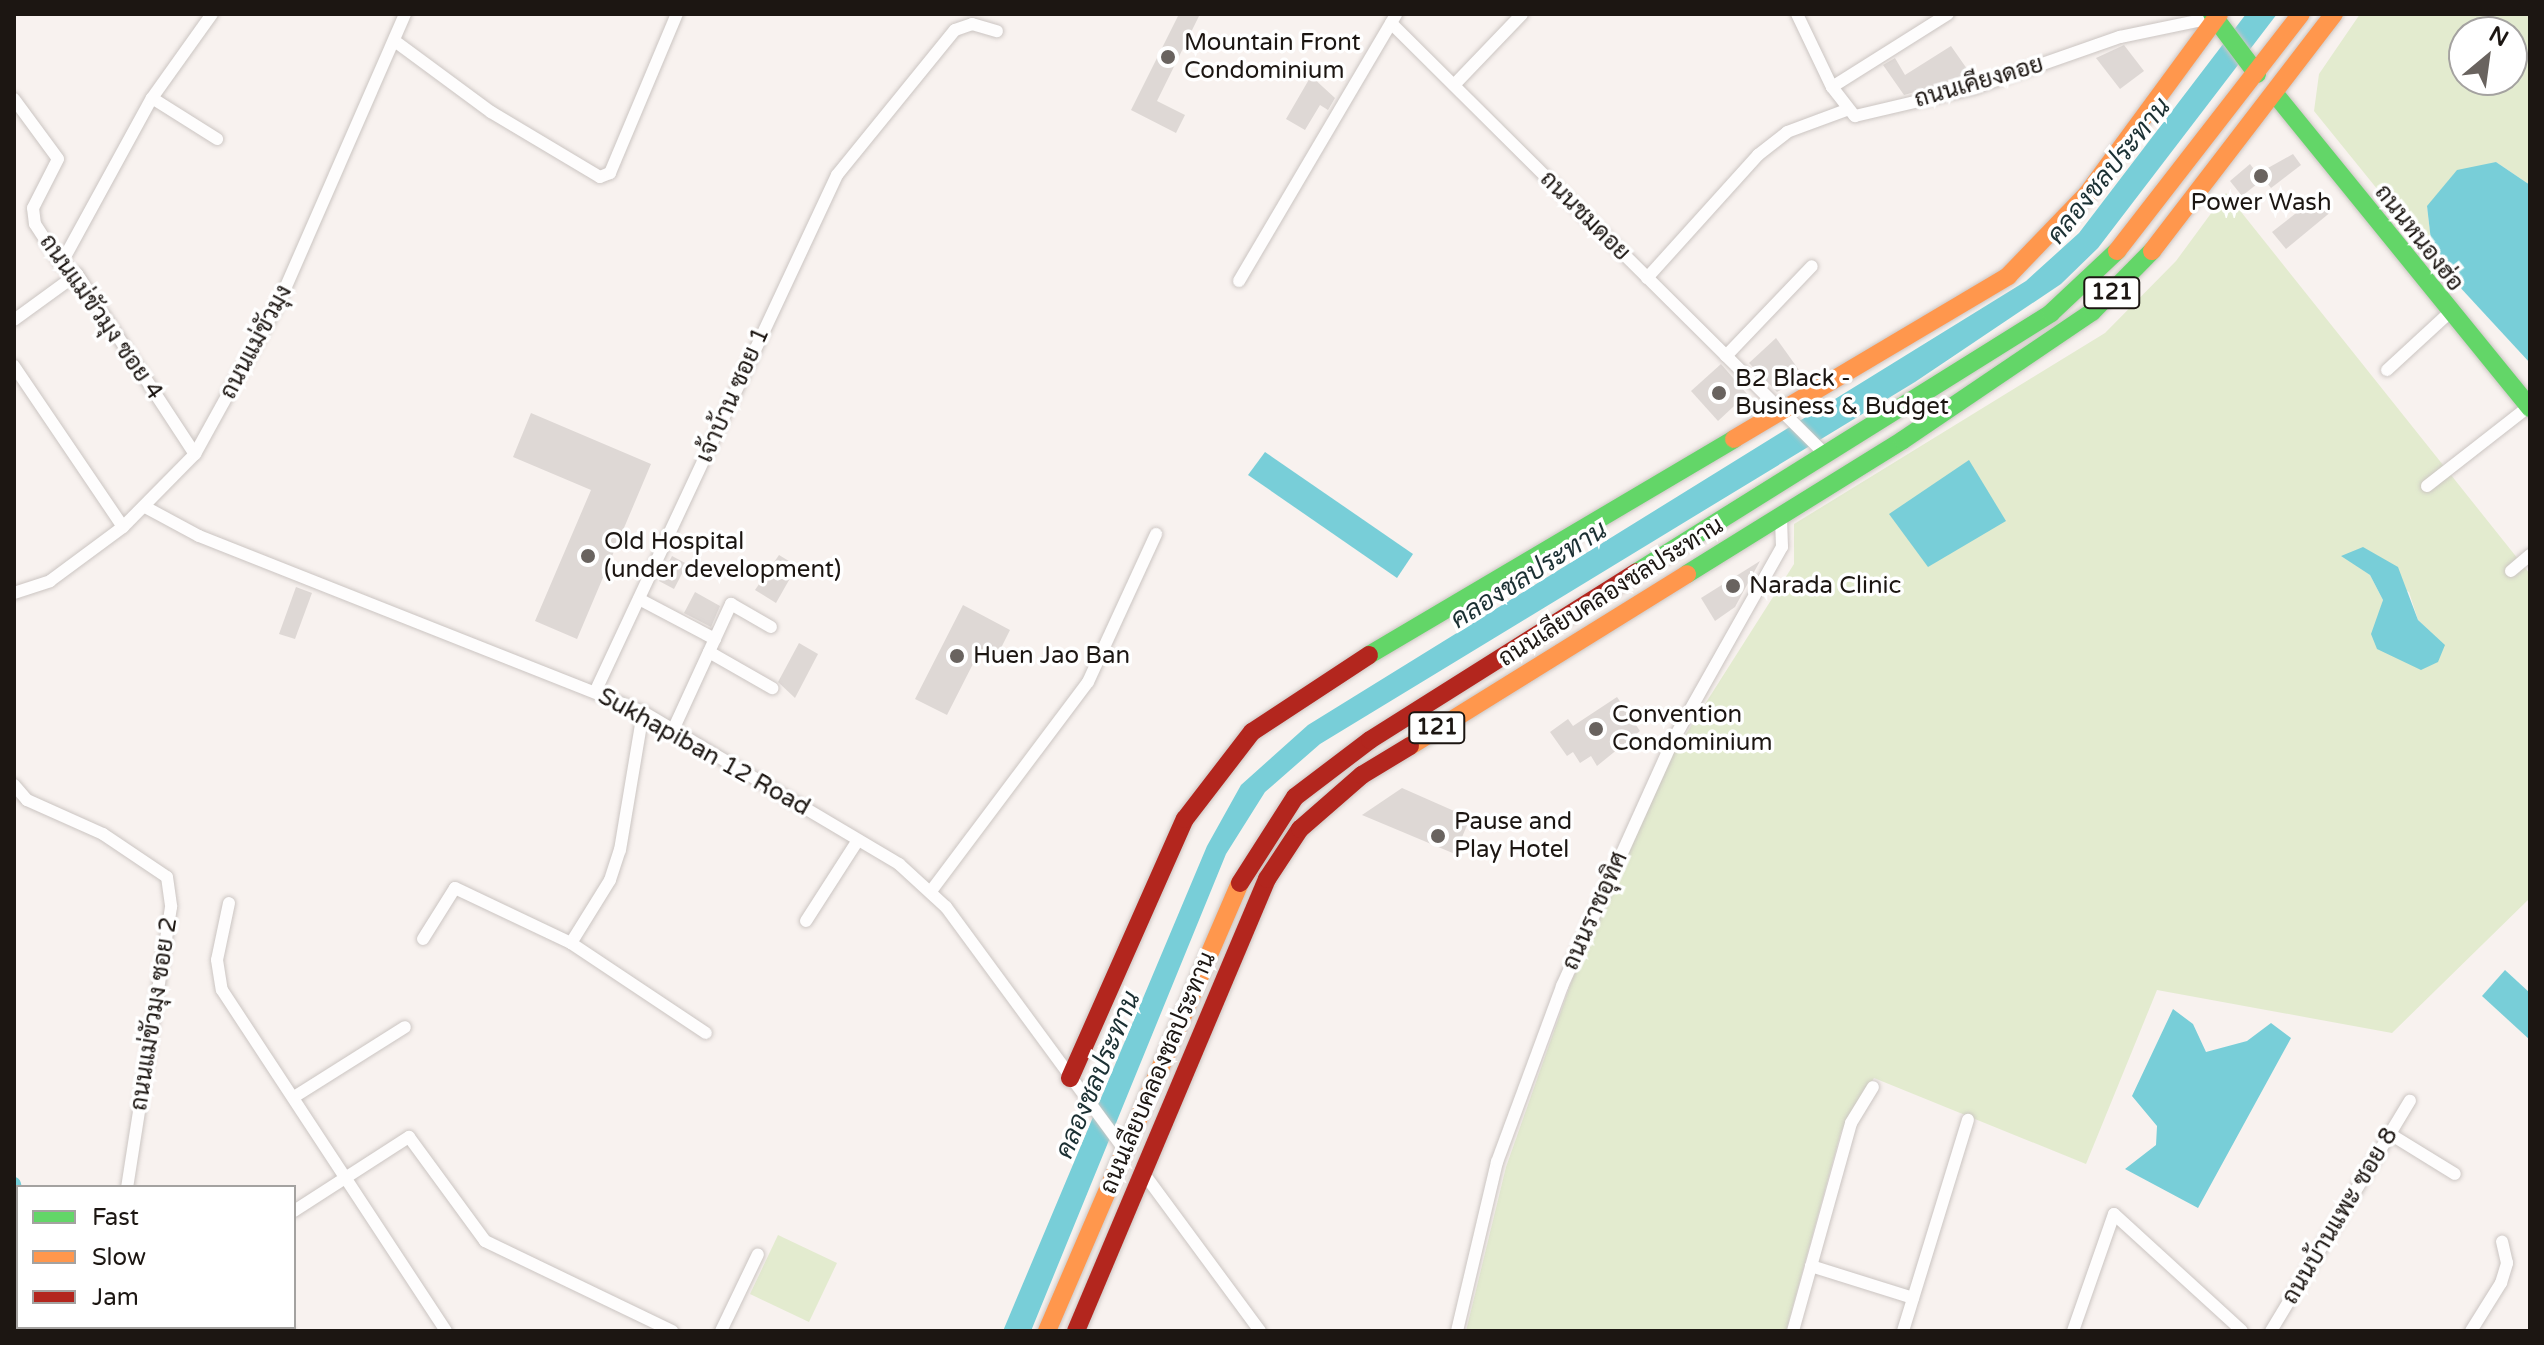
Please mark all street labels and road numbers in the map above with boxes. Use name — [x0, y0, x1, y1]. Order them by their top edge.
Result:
street label: ถนนเคียงดอย — [1911, 50, 2047, 114]
street label: ถนนชมดอย — [1534, 165, 1636, 267]
street label: ถนนหนองฮ่อ — [2368, 179, 2470, 297]
street label: ถนนแม่ขัวมุง ซอย 4 — [33, 229, 169, 405]
road number: 121 — [2082, 275, 2142, 311]
street label: ถนนแม่ขัวมุง — [214, 280, 298, 404]
street label: เจ้าบ้าน ซอย 1 — [690, 323, 776, 467]
street label: ถนนเลียบคลองชลประทาน — [1493, 511, 1729, 673]
street label: Sukhapiban 12 Road — [593, 682, 815, 822]
road number: 121 — [1407, 710, 1467, 746]
street label: ถนนราชอุทิศ — [1556, 847, 1634, 975]
street label: ถนนแม่ขัวมุง ซอย 2 — [124, 915, 184, 1113]
street label: ถนนเลียบคลองชลประทาน — [1094, 948, 1222, 1198]
street label: ถนนบ้านแพะ ซอย 8 — [2276, 1122, 2404, 1310]

